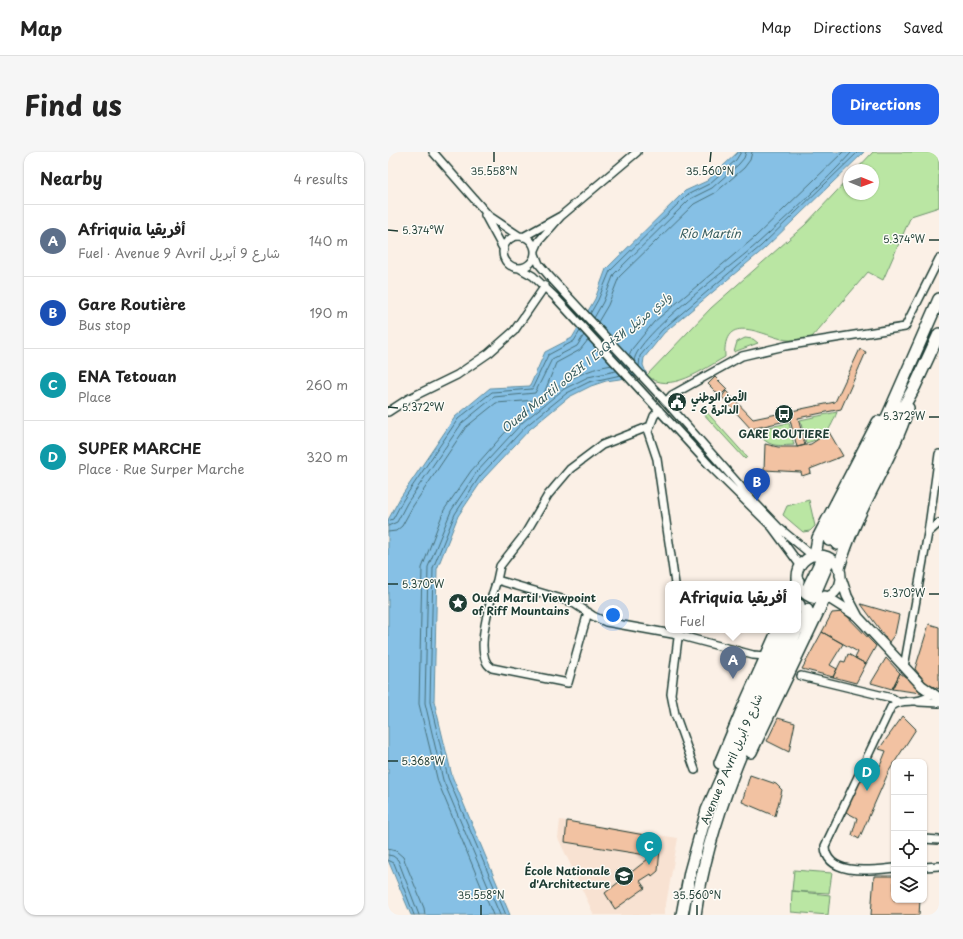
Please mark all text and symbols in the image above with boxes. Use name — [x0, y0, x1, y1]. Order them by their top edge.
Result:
text: Map — [20, 14, 62, 42]
text: Map — [761, 17, 791, 38]
text: Directions — [813, 17, 881, 38]
text: Saved — [903, 17, 943, 38]
text: Find us — [24, 83, 122, 126]
button: Directions — [832, 84, 939, 125]
text: 35.558°N — [470, 163, 518, 178]
text: 35.560°N — [686, 163, 734, 178]
north arrow — [843, 164, 879, 200]
text: Nearby — [40, 165, 102, 191]
text: 4 results — [294, 169, 348, 188]
text: Afriquia أفريقيا — [78, 217, 185, 240]
text: 5.374°W — [402, 222, 445, 237]
water label: Río Martín — [679, 224, 741, 242]
text: A — [48, 231, 58, 250]
text: 140 m — [309, 231, 348, 250]
text: 5.374°W — [883, 231, 926, 246]
text: Fuel · Avenue 9 Avril شارع 9 أبريل — [78, 243, 280, 262]
water label: Oued Martil ⴰⵙⵉⴼ ⵏ ⵎⴰⵕⵜⵉⵍ وادي مرتيل — [497, 287, 676, 437]
text: Gare Routière — [78, 292, 186, 315]
text: B — [49, 303, 57, 322]
text: 190 m — [309, 303, 348, 322]
text: Bus stop — [78, 315, 131, 334]
text: ENA Tetouan — [78, 364, 177, 387]
text: C — [48, 375, 58, 394]
text: 260 m — [306, 375, 348, 394]
text: Place — [78, 387, 111, 406]
place label: الأمن الوطني - الدائرة 6 — [691, 388, 747, 418]
public building icon: الأمن الوطني - الدائرة 6 — [666, 391, 688, 413]
text: 5.372°W — [402, 399, 445, 414]
bus stop icon: GARE ROUTIERE — [773, 403, 795, 425]
text: 5.372°W — [883, 408, 926, 423]
place label: GARE ROUTIERE — [738, 425, 830, 442]
text: SUPER MARCHE — [78, 436, 201, 459]
text: D — [48, 447, 58, 466]
text: 320 m — [306, 447, 348, 466]
text: Place · Rue Surper Marche — [78, 459, 244, 478]
pin: B — [744, 468, 770, 501]
text: 5.370°W — [402, 576, 445, 591]
popup — [665, 581, 801, 633]
text: Afriquia أفريقيا — [679, 585, 787, 608]
text: 5.370°W — [883, 585, 926, 600]
place label: Oued Martil Viewpoint of Riff Mountains — [472, 589, 596, 619]
place icon: Oued Martil Viewpoint of Riff Mountains — [447, 592, 469, 614]
your location — [603, 605, 623, 625]
text: Fuel — [679, 611, 705, 630]
pin: A — [720, 646, 746, 679]
street label: Avenue 9 Avril شارع 9 أبريل — [696, 691, 767, 827]
text: 5.368°W — [401, 753, 446, 768]
pin: D — [854, 758, 880, 791]
map controls — [891, 759, 927, 903]
button: + — [891, 759, 927, 795]
button: − — [891, 795, 927, 831]
button: locate — [891, 831, 927, 867]
pin: C — [636, 832, 662, 865]
place label: École Nationale d'Architecture — [524, 862, 611, 892]
school or university icon: École Nationale d'Architecture — [613, 865, 635, 887]
button: layers — [891, 867, 927, 903]
text: 35.558°N — [457, 887, 505, 902]
text: 35.560°N — [673, 887, 721, 902]

